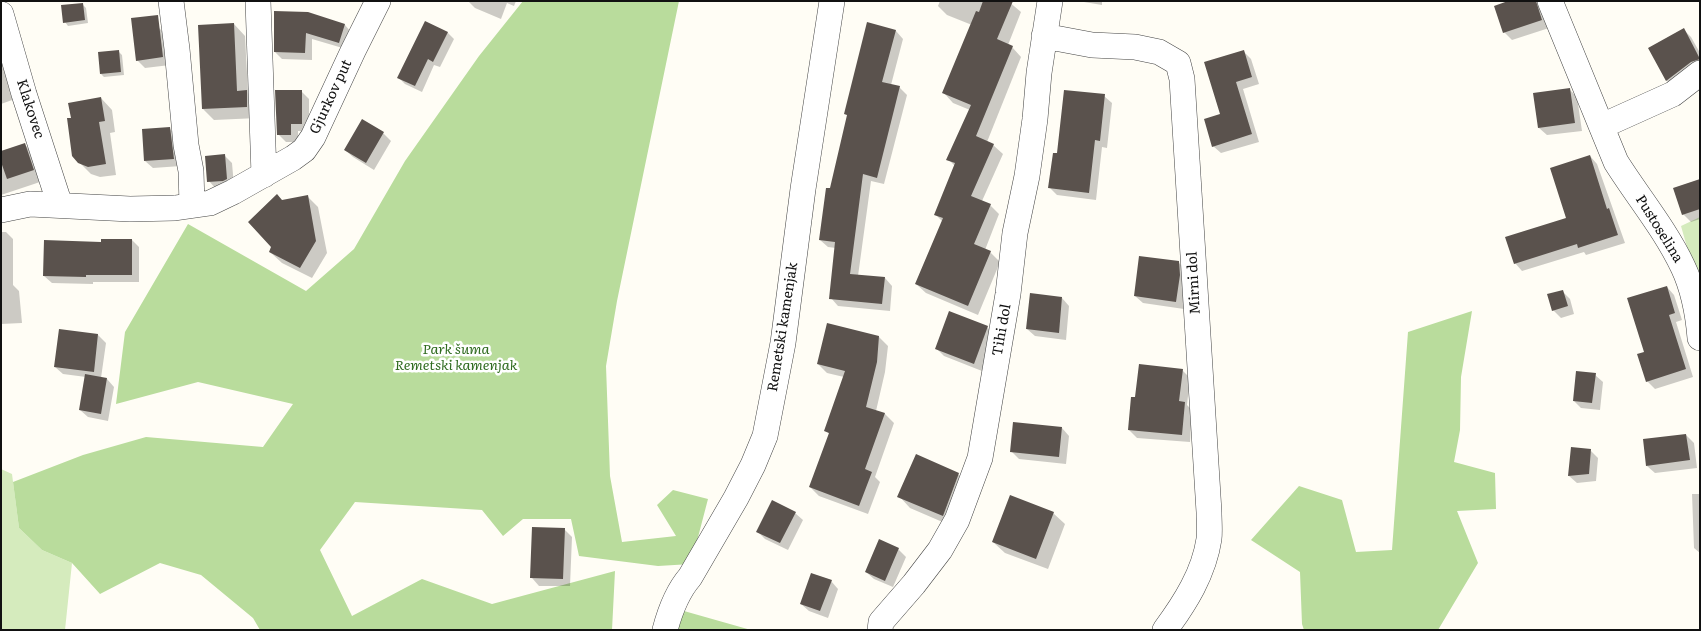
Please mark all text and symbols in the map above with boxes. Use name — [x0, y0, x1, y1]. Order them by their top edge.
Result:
street label: Gjurkov put — [306, 57, 356, 137]
street label: Klakovec — [13, 77, 47, 141]
street label: Pustoselina — [1632, 192, 1686, 266]
street label: Mirni dol — [1184, 251, 1204, 315]
street label: Remetski kamenjak — [764, 261, 802, 393]
street label: Tihi dol — [989, 303, 1015, 357]
park label: Park šuma Remetski kamenjak — [395, 342, 517, 374]

